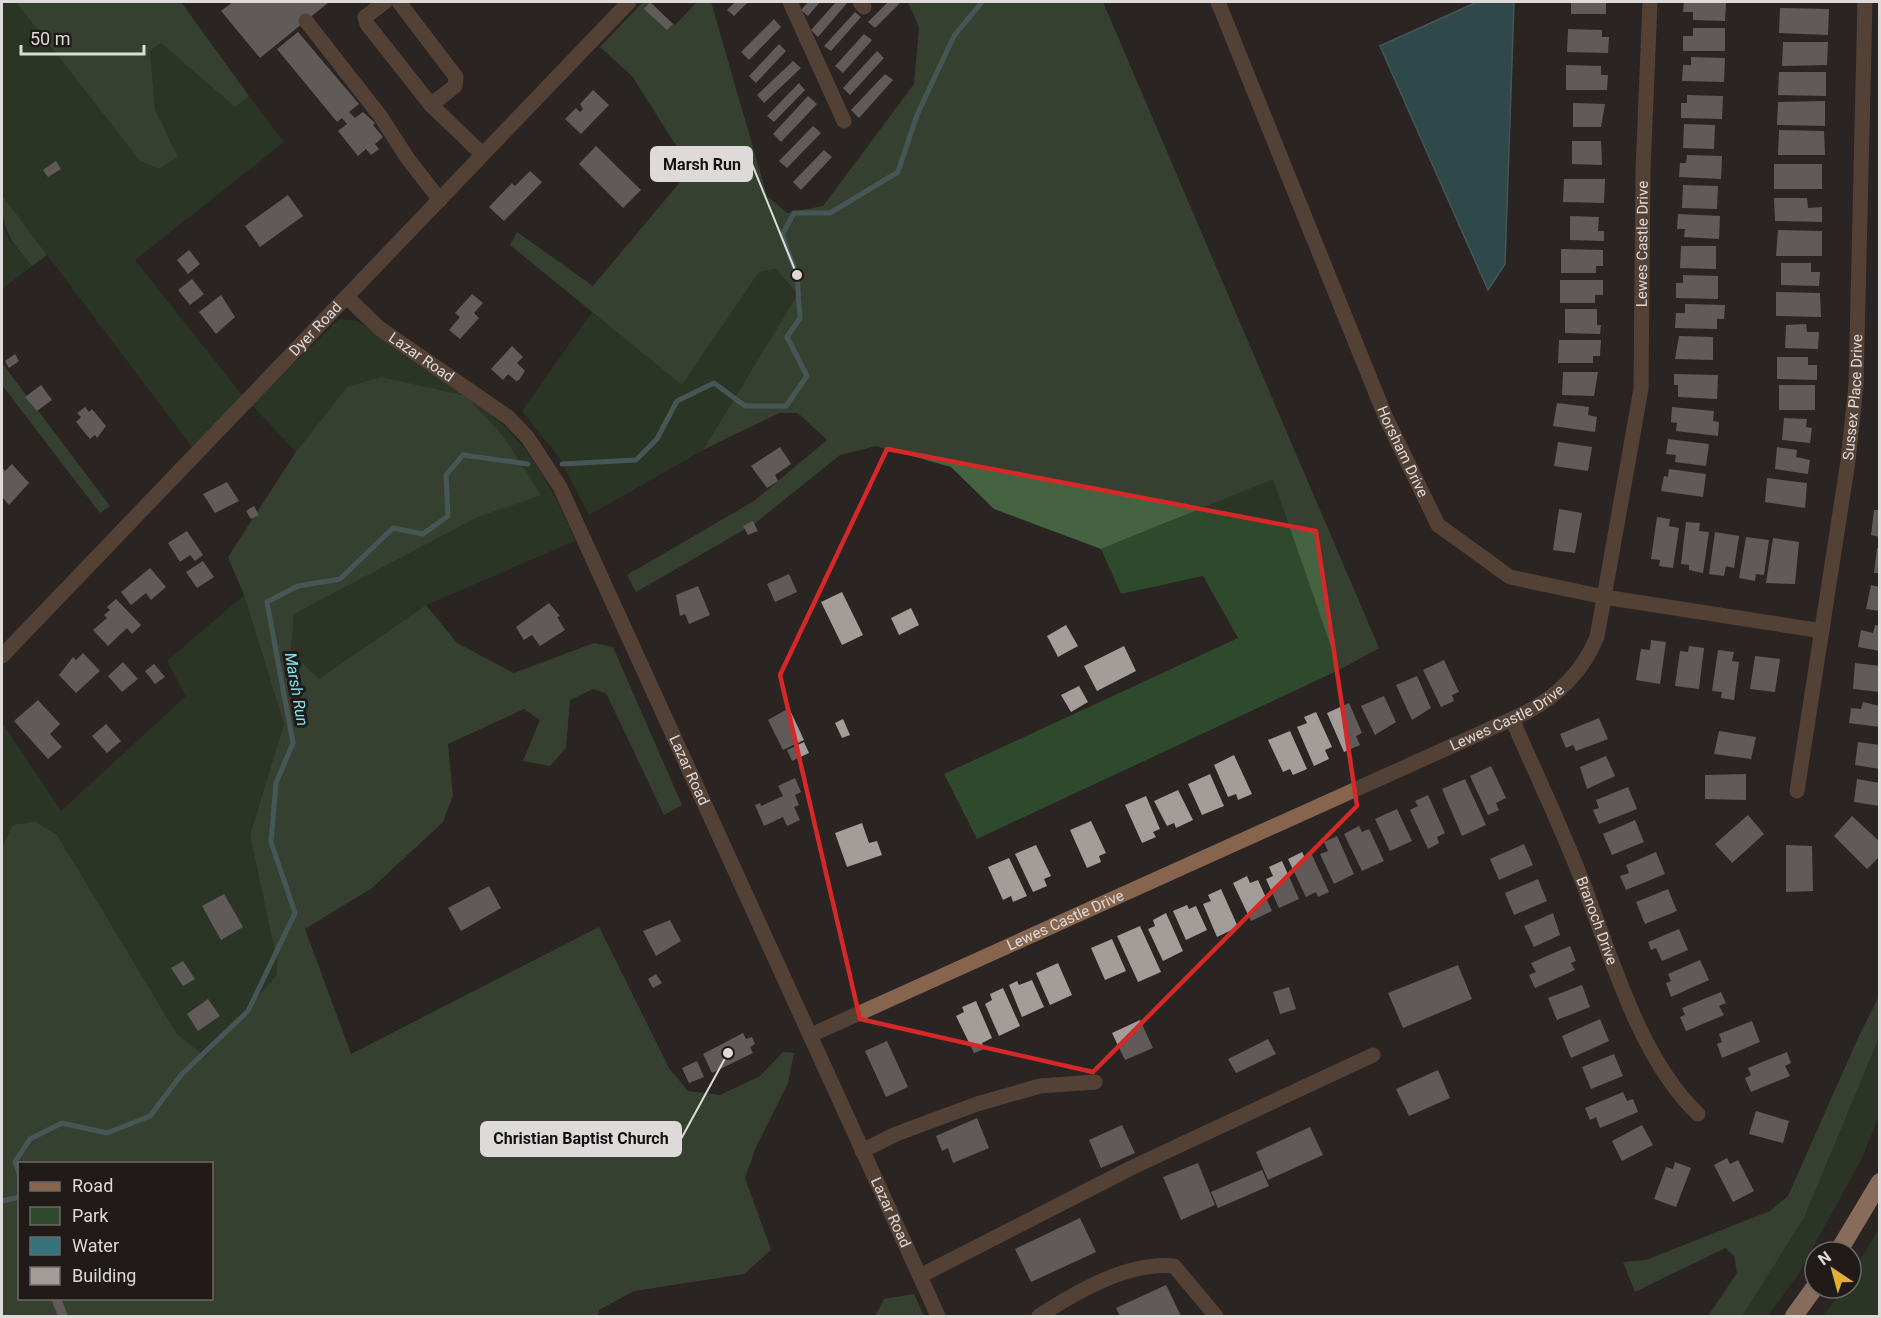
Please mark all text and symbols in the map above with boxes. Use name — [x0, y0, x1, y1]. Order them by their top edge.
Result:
scale bar — [21, 18, 144, 56]
text: 50 m — [30, 28, 70, 49]
callout: Marsh Run — [651, 147, 752, 181]
text: Marsh Run — [663, 155, 741, 174]
street label: Lewes Castle Drive — [1633, 181, 1652, 307]
street label: Dyer Road — [285, 298, 346, 360]
street label: Lazar Road — [385, 328, 457, 386]
street label: Sussex Place Drive — [1839, 334, 1866, 461]
street label: Horsham Drive — [1373, 403, 1432, 500]
water label: Marsh Run — [281, 651, 312, 727]
street label: Lewes Castle Drive — [1447, 681, 1568, 755]
street label: Lazar Road — [665, 732, 713, 808]
street label: Branoch Drive — [1572, 874, 1621, 967]
street label: Lewes Castle Drive — [1004, 886, 1127, 955]
callout: Christian Baptist Church — [481, 1122, 681, 1156]
text: Christian Baptist Church — [493, 1129, 669, 1148]
legend — [18, 1162, 213, 1300]
street label: Lazar Road — [867, 1174, 915, 1250]
text: Road — [72, 1175, 113, 1196]
text: Park — [72, 1205, 109, 1226]
text: Water — [72, 1235, 119, 1256]
north arrow — [1803, 1240, 1863, 1300]
text: N — [1814, 1247, 1835, 1269]
text: Building — [72, 1265, 136, 1286]

